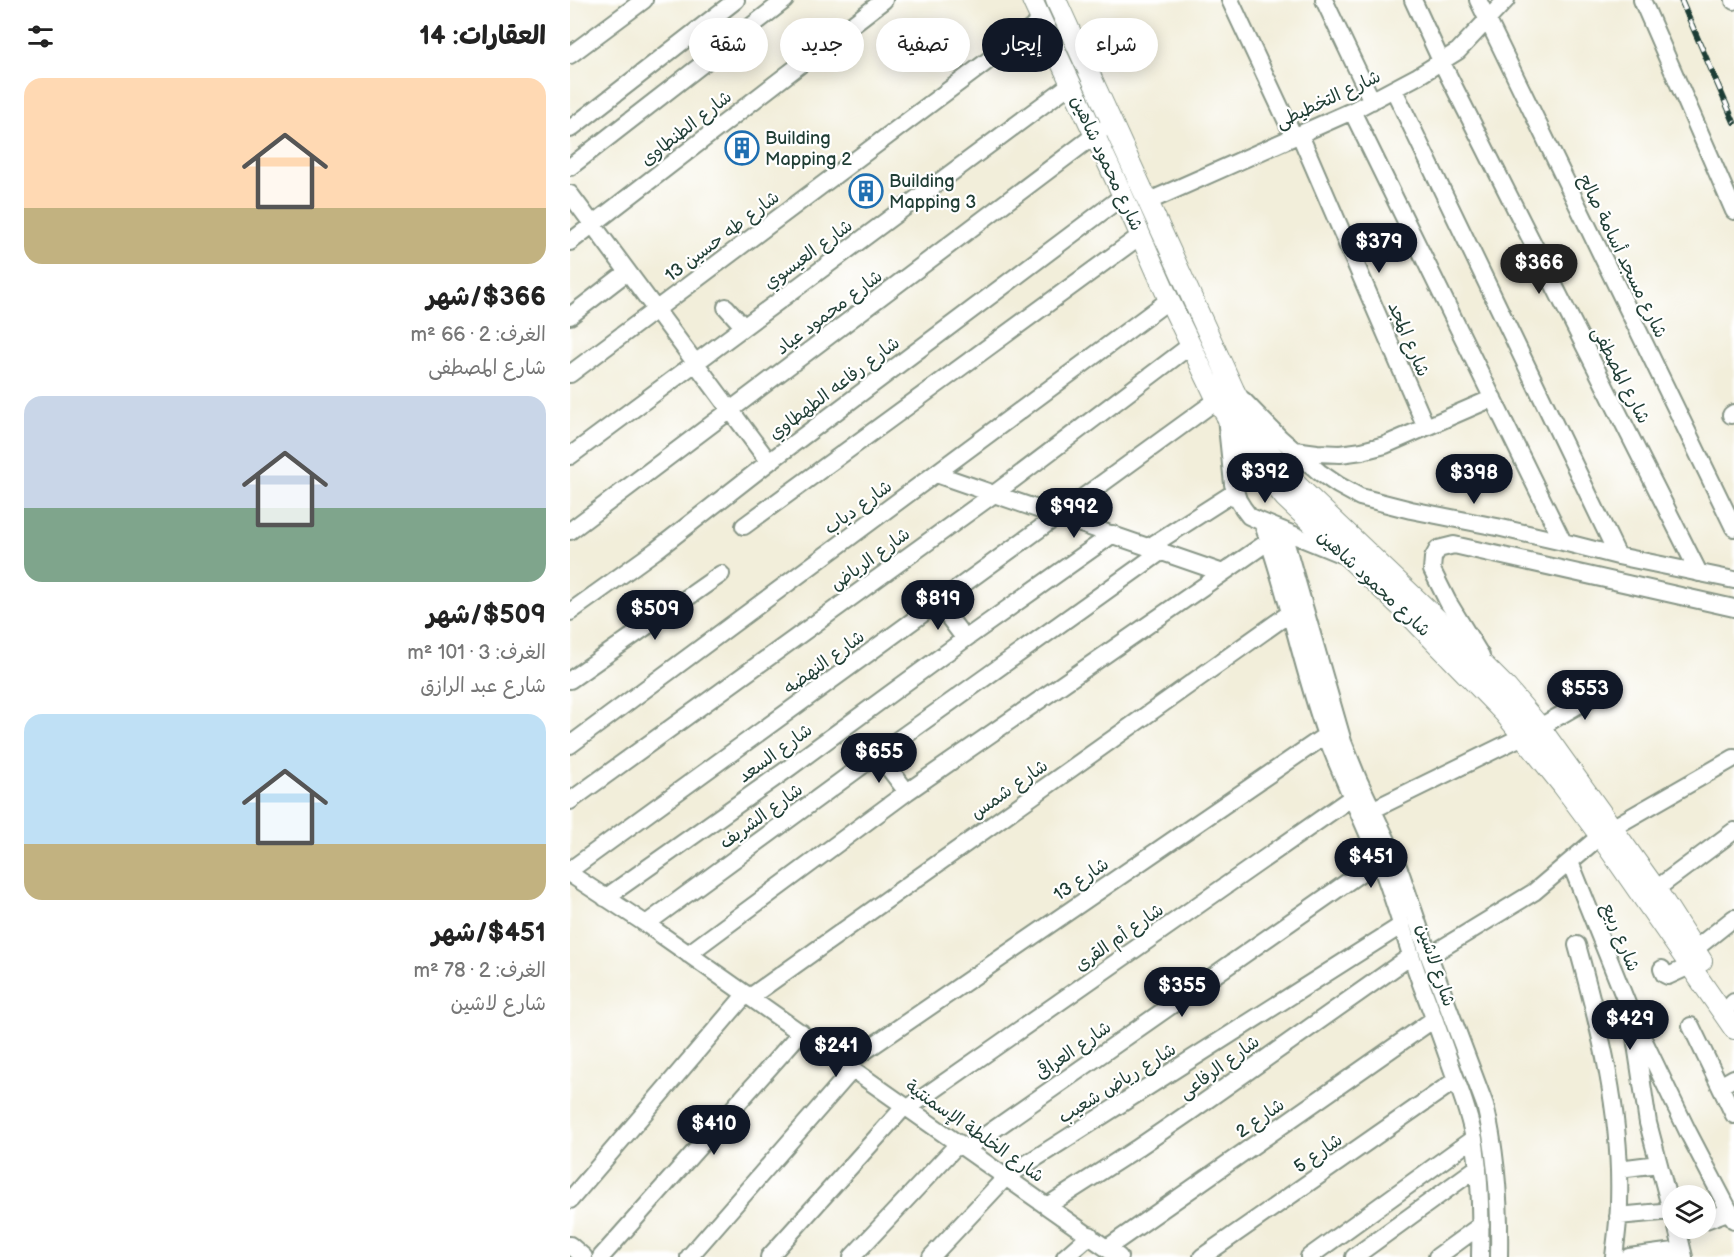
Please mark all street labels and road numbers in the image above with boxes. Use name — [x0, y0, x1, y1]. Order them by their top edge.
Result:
street label: شارع التخطيطى — [1272, 66, 1384, 134]
street label: شارع الطنطاوى — [637, 86, 737, 171]
street label: شارع محمود شاهين — [1065, 92, 1147, 235]
street label: شارع مسجد أسامة صالح — [1573, 171, 1671, 342]
street label: شارع طه حسين 13 — [661, 187, 784, 287]
street label: شارع العيسوي — [760, 215, 858, 295]
street label: شارع محمود عياد — [772, 266, 887, 360]
street label: شارع المجد — [1382, 299, 1434, 380]
street label: شارع المصطفى — [1586, 323, 1654, 428]
street label: شارع رفاعه الطهطاوي — [765, 332, 905, 446]
street label: شارع دياب — [820, 476, 897, 540]
street label: شارع الرياض — [826, 523, 915, 596]
street label: شارع محمود شاهين — [1312, 526, 1435, 642]
street label: شارع النهضه — [780, 626, 869, 699]
street label: شارع السعد — [734, 719, 817, 788]
street label: شارع شمس — [967, 755, 1053, 825]
street label: شارع الشريف — [716, 779, 808, 854]
street label: شارع 13 — [1050, 853, 1113, 906]
street label: شارع أم القرى — [1071, 899, 1170, 978]
street label: شارع ربيع — [1595, 900, 1644, 976]
street label: شارع لاشين — [1411, 921, 1459, 1010]
street label: شارع العراقى — [1030, 1015, 1116, 1085]
street label: شارع الرفاعى — [1175, 1031, 1264, 1104]
street label: شارع رياض شعيب — [1054, 1039, 1181, 1129]
street label: شارع الخلطة الإسمنتية — [901, 1076, 1048, 1188]
street label: شارع 2 — [1232, 1094, 1289, 1143]
street label: شارع 5 — [1290, 1129, 1347, 1178]

